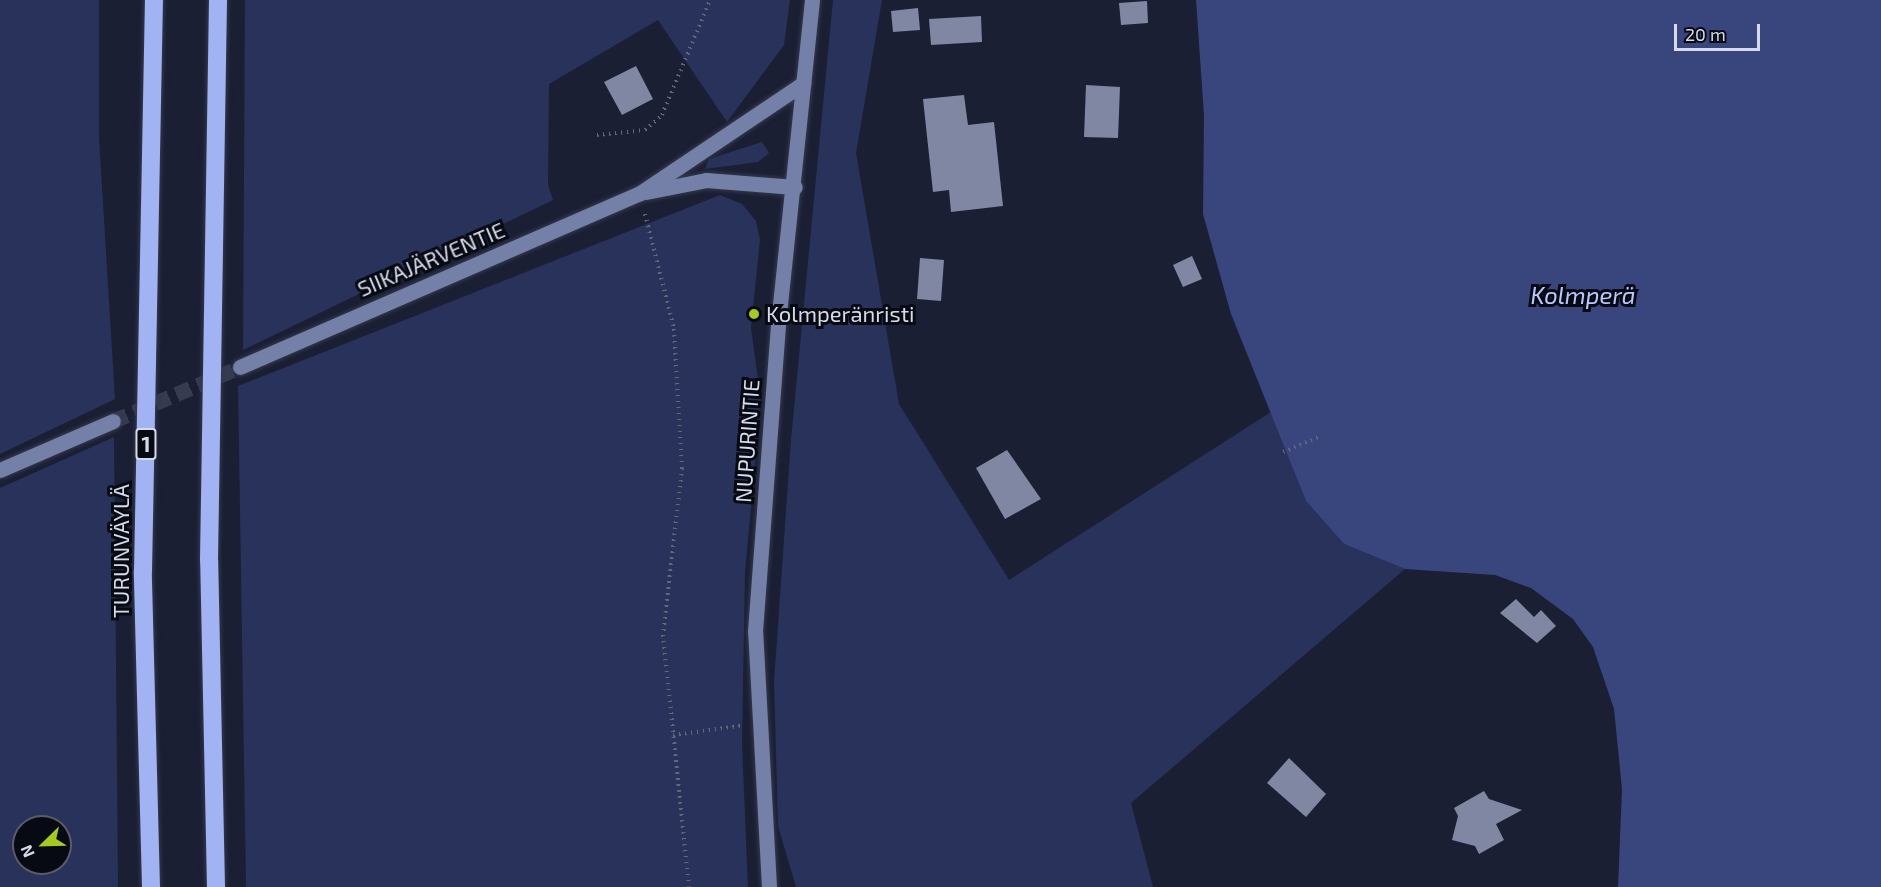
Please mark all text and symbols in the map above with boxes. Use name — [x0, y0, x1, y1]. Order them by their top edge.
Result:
scale bar — [1677, 12, 1762, 50]
text: 20 m — [1685, 23, 1726, 45]
street label: SIIKAJÄRVENTIE — [353, 216, 509, 302]
water label: Kolmperä — [1530, 281, 1636, 309]
place label: Kolmperänristi — [766, 301, 915, 327]
marker: Kolmperänristi — [747, 307, 761, 321]
street label: NUPURINTIE — [730, 378, 764, 504]
road number: 1 — [134, 426, 158, 462]
street label: TURUNVÄYLÄ — [108, 484, 134, 618]
north arrow — [12, 815, 72, 875]
text: N — [16, 842, 38, 860]

